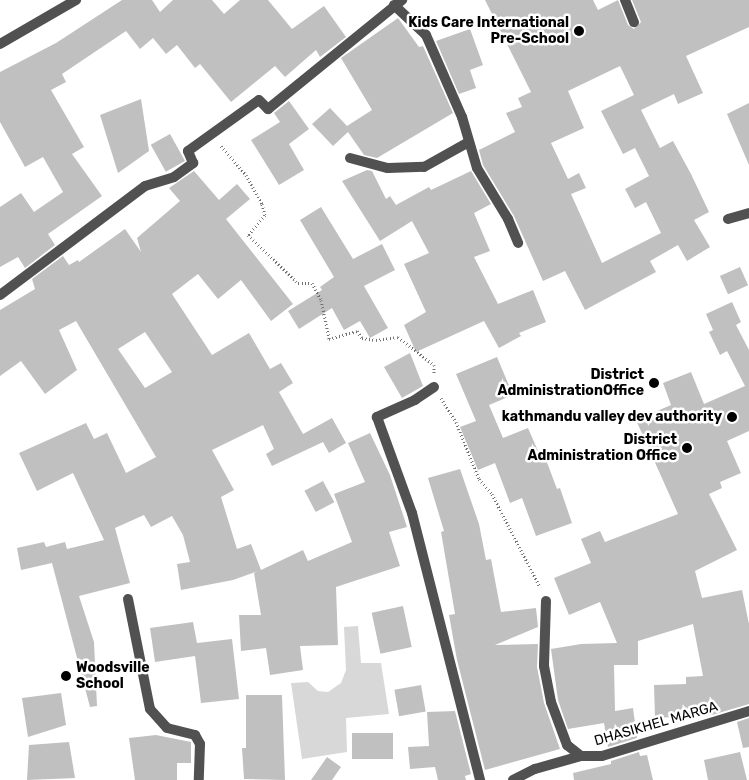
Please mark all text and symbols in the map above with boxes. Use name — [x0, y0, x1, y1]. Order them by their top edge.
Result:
place label: Kids Care International Pre-School — [408, 15, 569, 48]
marker: Kids Care International Pre-School — [573, 25, 585, 37]
place label: District AdministrationOffice — [498, 367, 644, 400]
marker: District AdministrationOffice — [648, 377, 660, 389]
place label: kathmandu valley dev authority — [501, 409, 722, 425]
marker: kathmandu valley dev authority — [726, 411, 738, 423]
place label: District Administration Office — [528, 432, 677, 464]
marker: District Administration Office — [681, 442, 693, 454]
place label: Woodsville School — [76, 660, 149, 692]
marker: Woodsville School — [60, 670, 72, 682]
street label: DHASIKHEL MARGA — [592, 698, 720, 750]

